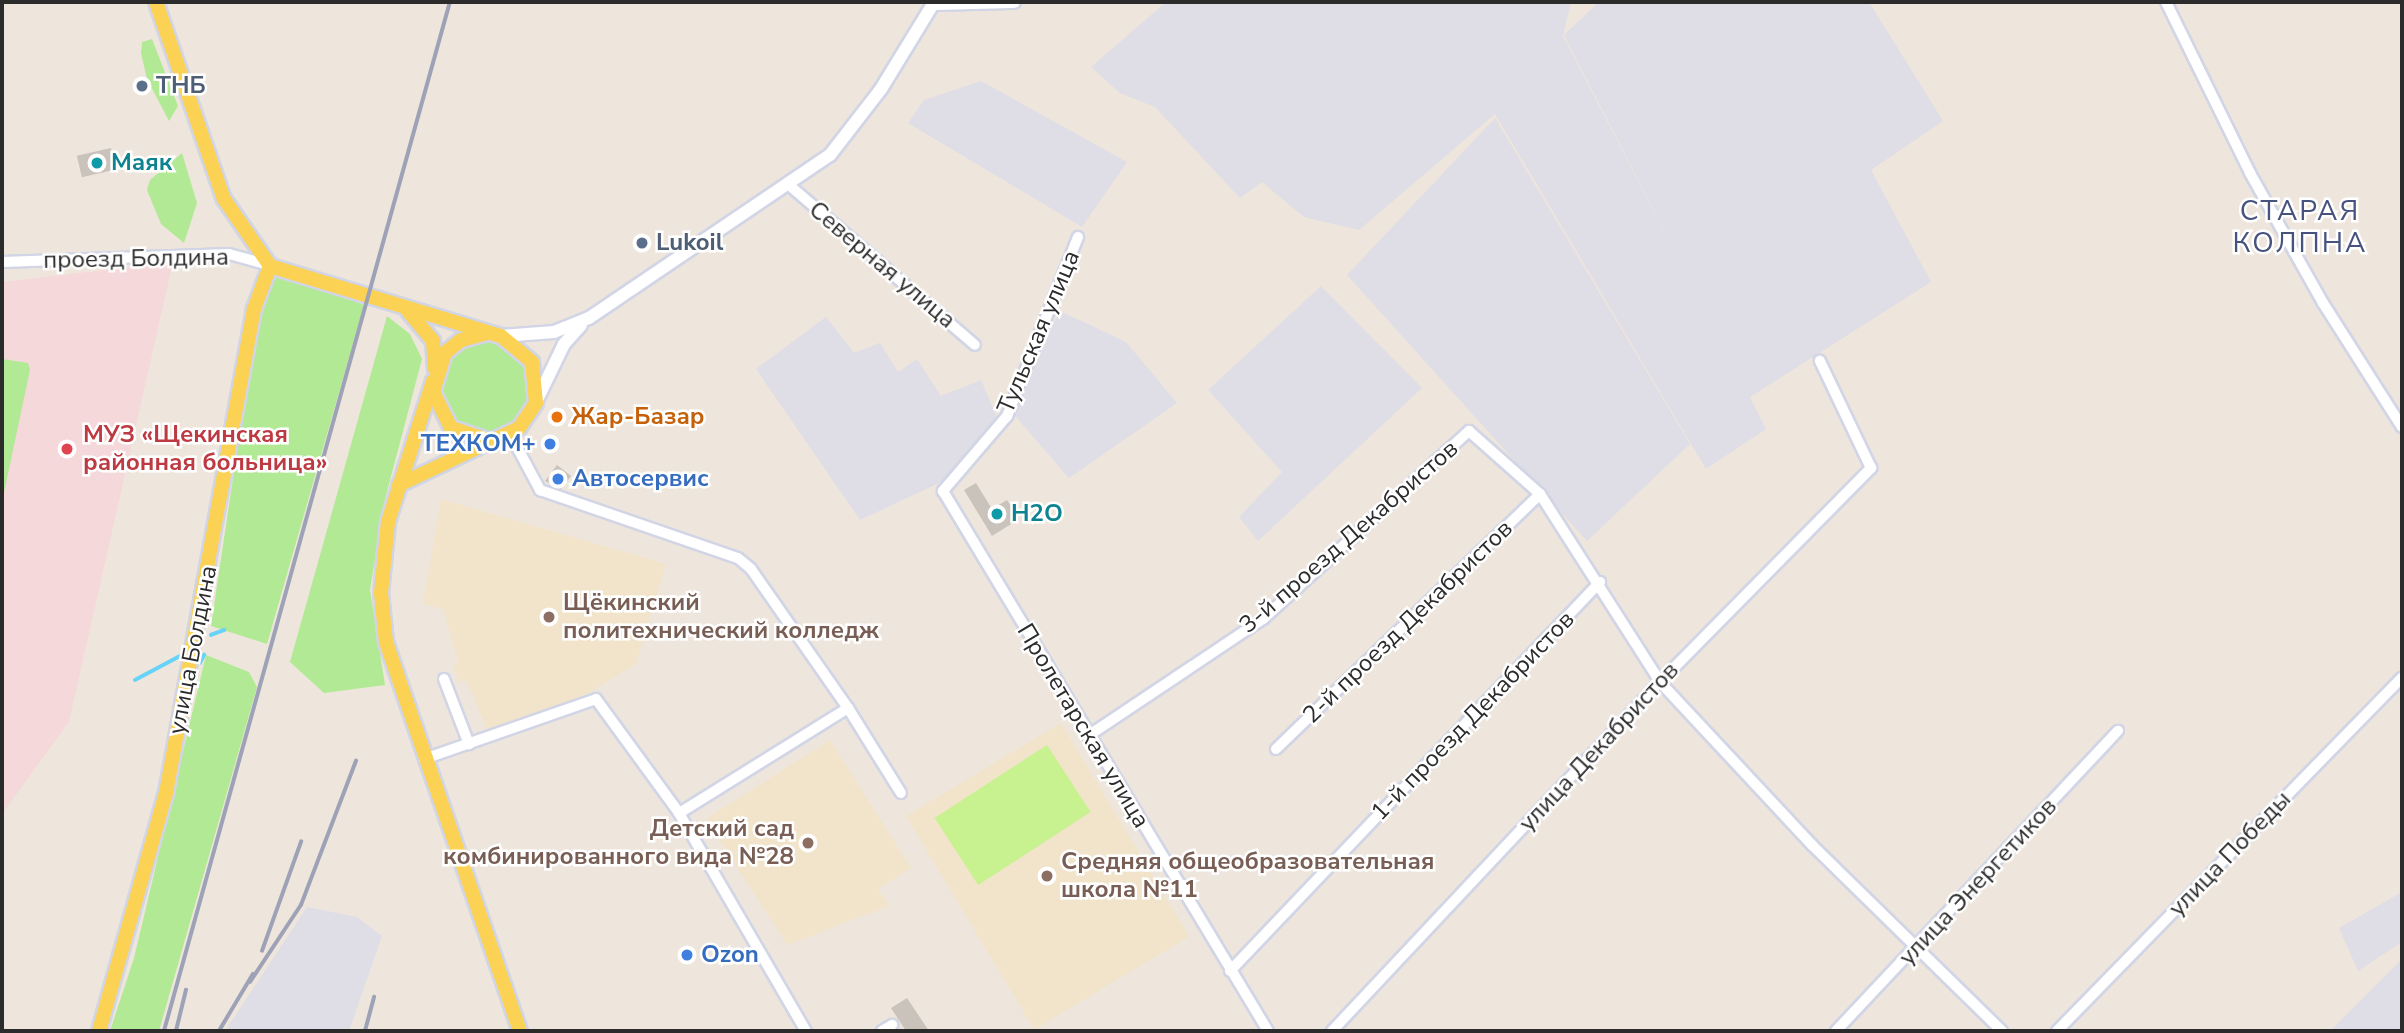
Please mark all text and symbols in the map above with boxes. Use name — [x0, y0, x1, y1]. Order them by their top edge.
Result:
place label: ТНБ — [156, 72, 206, 100]
marker: ТНБ — [134, 78, 150, 94]
place label: Маяк — [111, 149, 172, 177]
marker: Маяк — [89, 155, 105, 171]
district label: СТАРАЯ КОЛПНА — [2233, 194, 2367, 260]
street label: Северная улица — [803, 195, 961, 335]
place label: Lukoil — [656, 229, 723, 257]
marker: Lukoil — [634, 235, 650, 251]
street label: проезд Болдина — [43, 243, 229, 275]
street label: Тульская улица — [992, 246, 1086, 418]
place label: Жар-Базар — [571, 403, 705, 431]
marker: Жар-Базар — [549, 409, 565, 425]
place label: МУЗ «Щекинская районная больница» — [83, 421, 327, 477]
place label: ТЕХКОМ+ — [421, 430, 536, 458]
street label: 3-й проезд Декабристов — [1234, 434, 1464, 640]
marker: ТЕХКОМ+ — [542, 436, 558, 452]
marker: МУЗ «Щекинская районная больница» — [57, 439, 77, 459]
place label: Автосервис — [572, 465, 709, 493]
marker: Автосервис — [550, 471, 566, 487]
place label: Н2О — [1011, 500, 1063, 528]
marker: Н2О — [989, 506, 1005, 522]
street label: 2-й проезд Декабристов — [1297, 514, 1519, 730]
street label: улица Болдина — [163, 563, 223, 737]
place label: Щёкинский политехнический колледж — [563, 589, 879, 645]
street label: 1-й проезд Декабристов — [1365, 605, 1581, 827]
marker: Щёкинский политехнический колледж — [541, 609, 557, 625]
street label: Пролетарская улица — [1011, 619, 1155, 833]
street label: улица Декабристов — [1513, 656, 1685, 838]
street label: улица Победы — [2163, 785, 2297, 923]
street label: улица Энергетиков — [1893, 792, 2063, 972]
place label: Детский сад комбинированного вида №28 — [443, 815, 794, 871]
marker: Детский сад комбинированного вида №28 — [800, 835, 816, 851]
place label: Средняя общеобразовательная школа №11 — [1061, 848, 1434, 904]
marker: Средняя общеобразовательная школа №11 — [1039, 868, 1055, 884]
place label: Ozon — [701, 941, 759, 969]
marker: Ozon — [679, 947, 695, 963]

